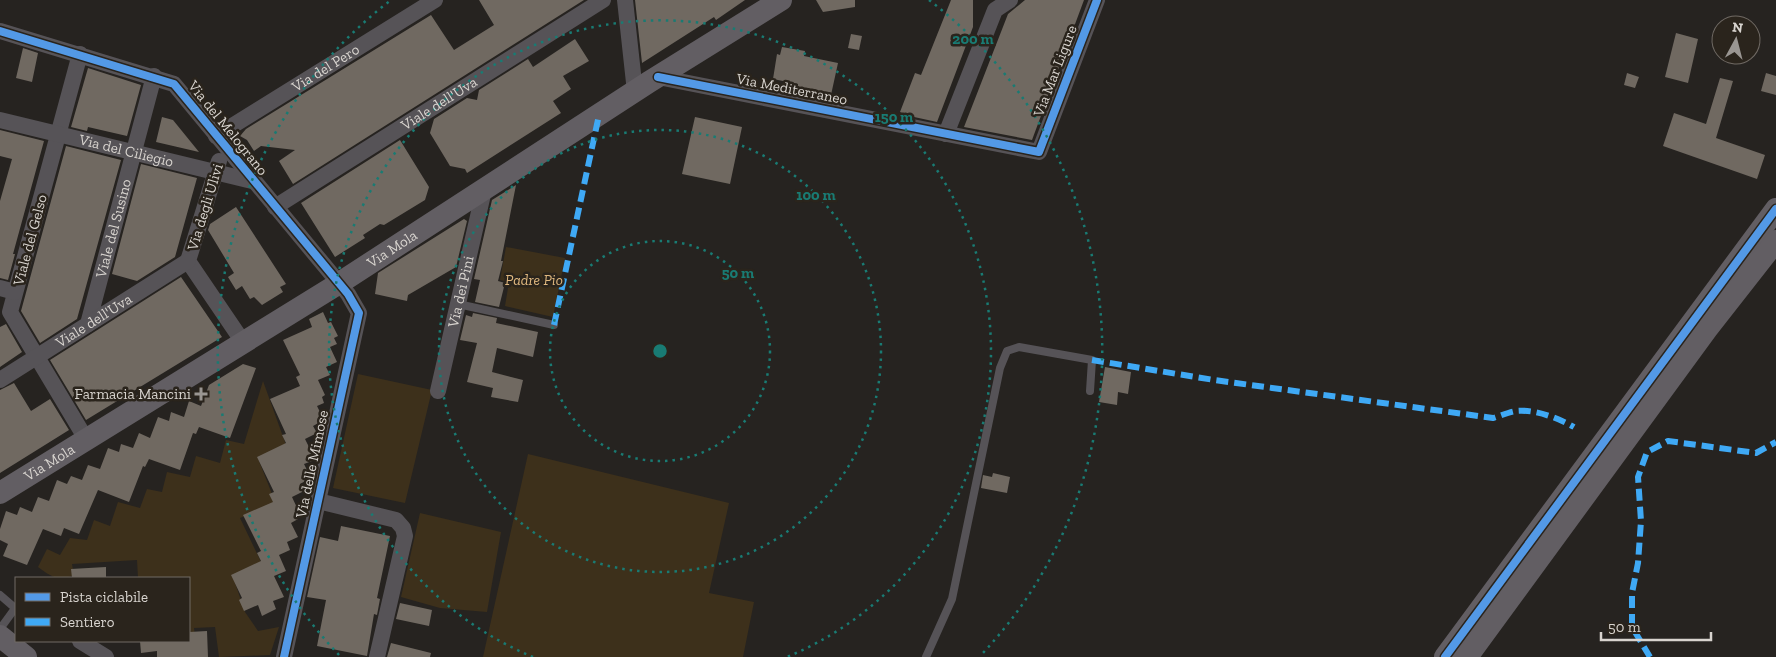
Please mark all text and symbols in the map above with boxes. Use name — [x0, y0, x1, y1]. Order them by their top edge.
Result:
north arrow — [1711, 15, 1761, 65]
text: N — [1731, 19, 1744, 37]
street label: Via Mar Ligure — [1029, 23, 1081, 120]
text: 200 m — [952, 30, 994, 48]
street label: Via del Pero — [288, 40, 363, 96]
street label: Via Mediterraneo — [734, 69, 849, 109]
street label: Viale dell'Uva — [397, 73, 481, 135]
street label: Via del Melograno — [184, 76, 272, 179]
text: 150 m — [875, 108, 913, 126]
street label: Via del Ciliegio — [76, 130, 176, 171]
street label: Via degli Ulivi — [183, 161, 227, 254]
street label: Viale del Susino — [91, 177, 135, 281]
text: 100 m — [796, 186, 836, 204]
street label: Viale del Gelso — [9, 192, 51, 289]
street label: Via Mola — [363, 226, 421, 272]
street label: Via dei Pini — [444, 254, 478, 330]
text: 50 m — [722, 264, 754, 282]
park label: Padre Pio — [505, 271, 563, 289]
street label: Viale dell'Uva — [51, 290, 135, 352]
centre of rings — [651, 342, 669, 360]
place label: Farmacia Mancini — [74, 385, 191, 403]
marker: Farmacia Mancini — [195, 388, 207, 400]
street label: Via delle Mimose — [292, 408, 332, 520]
street label: Via Mola — [20, 440, 78, 485]
legend — [15, 577, 190, 642]
text: Pista ciclabile — [60, 588, 148, 606]
scale bar — [1601, 610, 1711, 642]
text: Sentiero — [60, 613, 115, 631]
text: 50 m — [1608, 618, 1641, 636]

